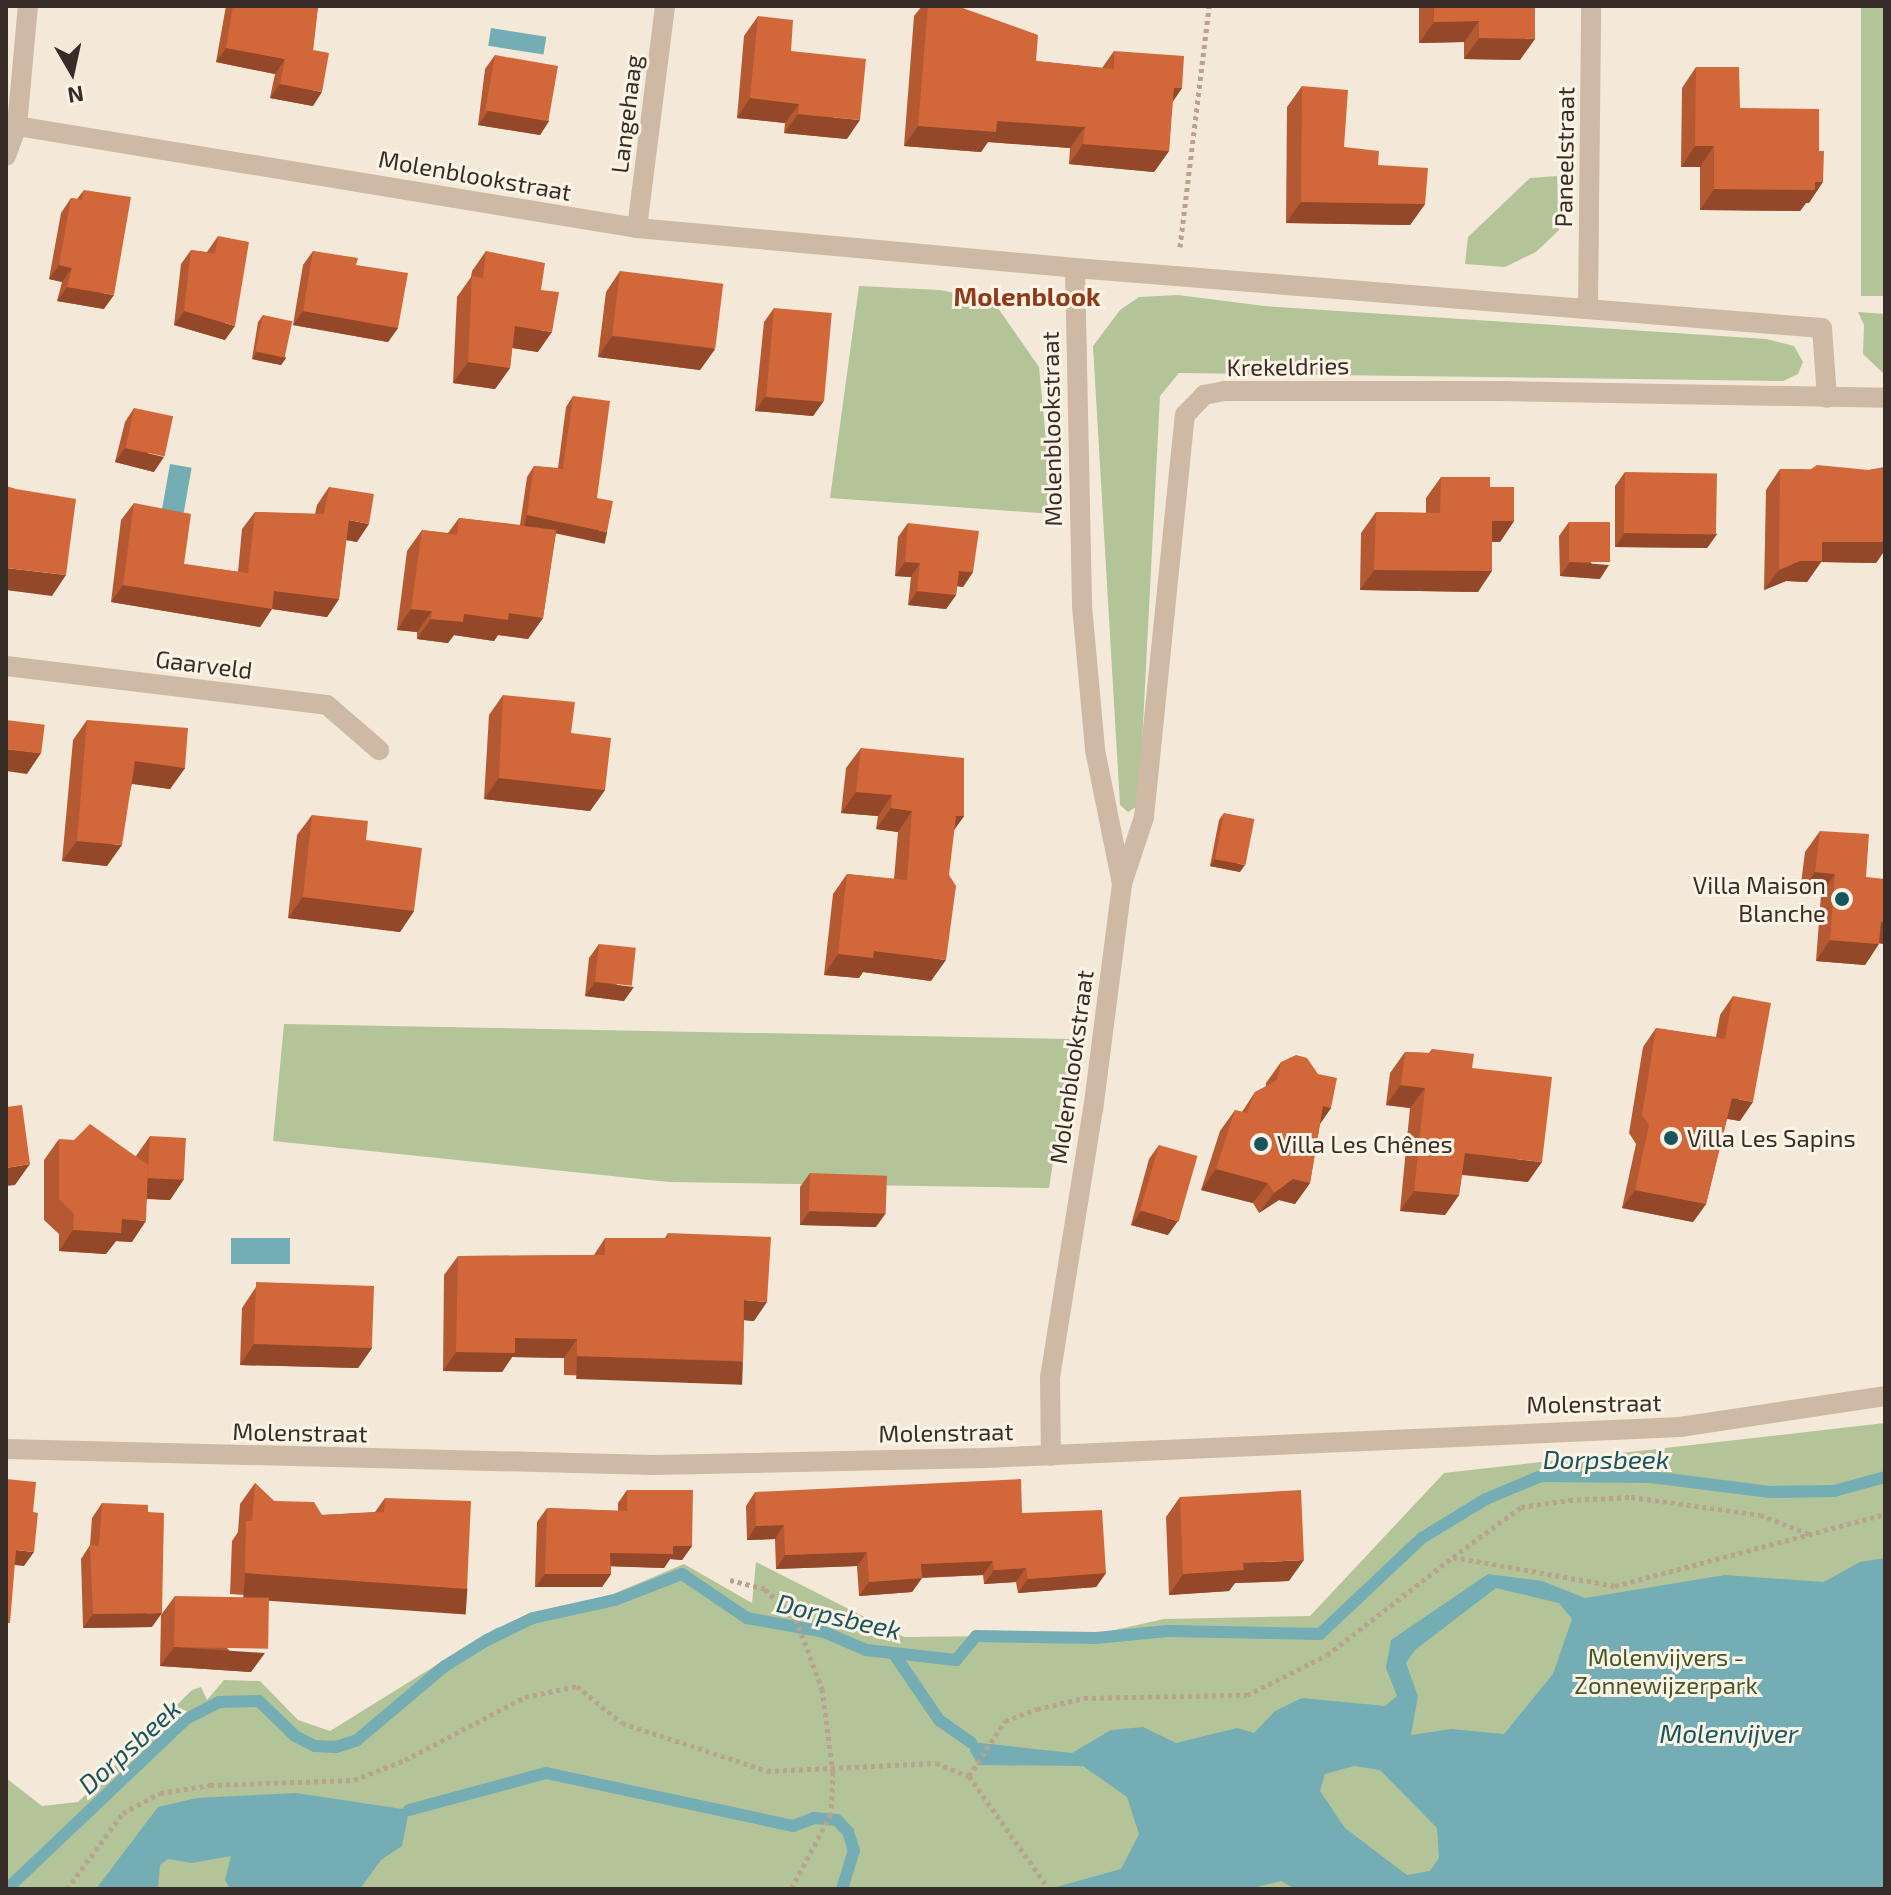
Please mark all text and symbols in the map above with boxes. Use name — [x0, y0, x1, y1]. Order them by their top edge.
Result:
north arrow — [32, 32, 112, 112]
street label: Langehaag — [604, 53, 648, 175]
text: N — [66, 82, 86, 110]
street label: Paneelstraat — [1548, 86, 1580, 228]
street label: Molenblookstraat — [376, 144, 574, 206]
district label: Molenblook — [953, 280, 1101, 312]
street label: Molenblookstraat — [1035, 331, 1067, 527]
street label: Krekeldries — [1226, 351, 1350, 381]
street label: Gaarveld — [154, 644, 254, 684]
place label: Villa Maison Blanche — [1693, 871, 1826, 927]
marker: Villa Maison Blanche — [1833, 890, 1851, 908]
street label: Molenblookstraat — [1043, 968, 1099, 1166]
place label: Villa Les Sapins — [1687, 1124, 1856, 1152]
marker: Villa Les Sapins — [1662, 1129, 1680, 1147]
place label: Villa Les Chênes — [1277, 1130, 1453, 1158]
marker: Villa Les Chênes — [1252, 1135, 1270, 1153]
street label: Molenstraat — [1526, 1387, 1662, 1419]
street label: Molenstraat — [232, 1416, 368, 1448]
street label: Molenstraat — [878, 1416, 1014, 1448]
water label: Dorpsbeek — [1543, 1443, 1669, 1475]
water label: Dorpsbeek — [774, 1587, 904, 1645]
park label: Molenvijvers - Zonnewijzerpark — [1574, 1643, 1758, 1699]
water label: Dorpsbeek — [71, 1692, 187, 1800]
water label: Molenvijver — [1660, 1717, 1798, 1749]

